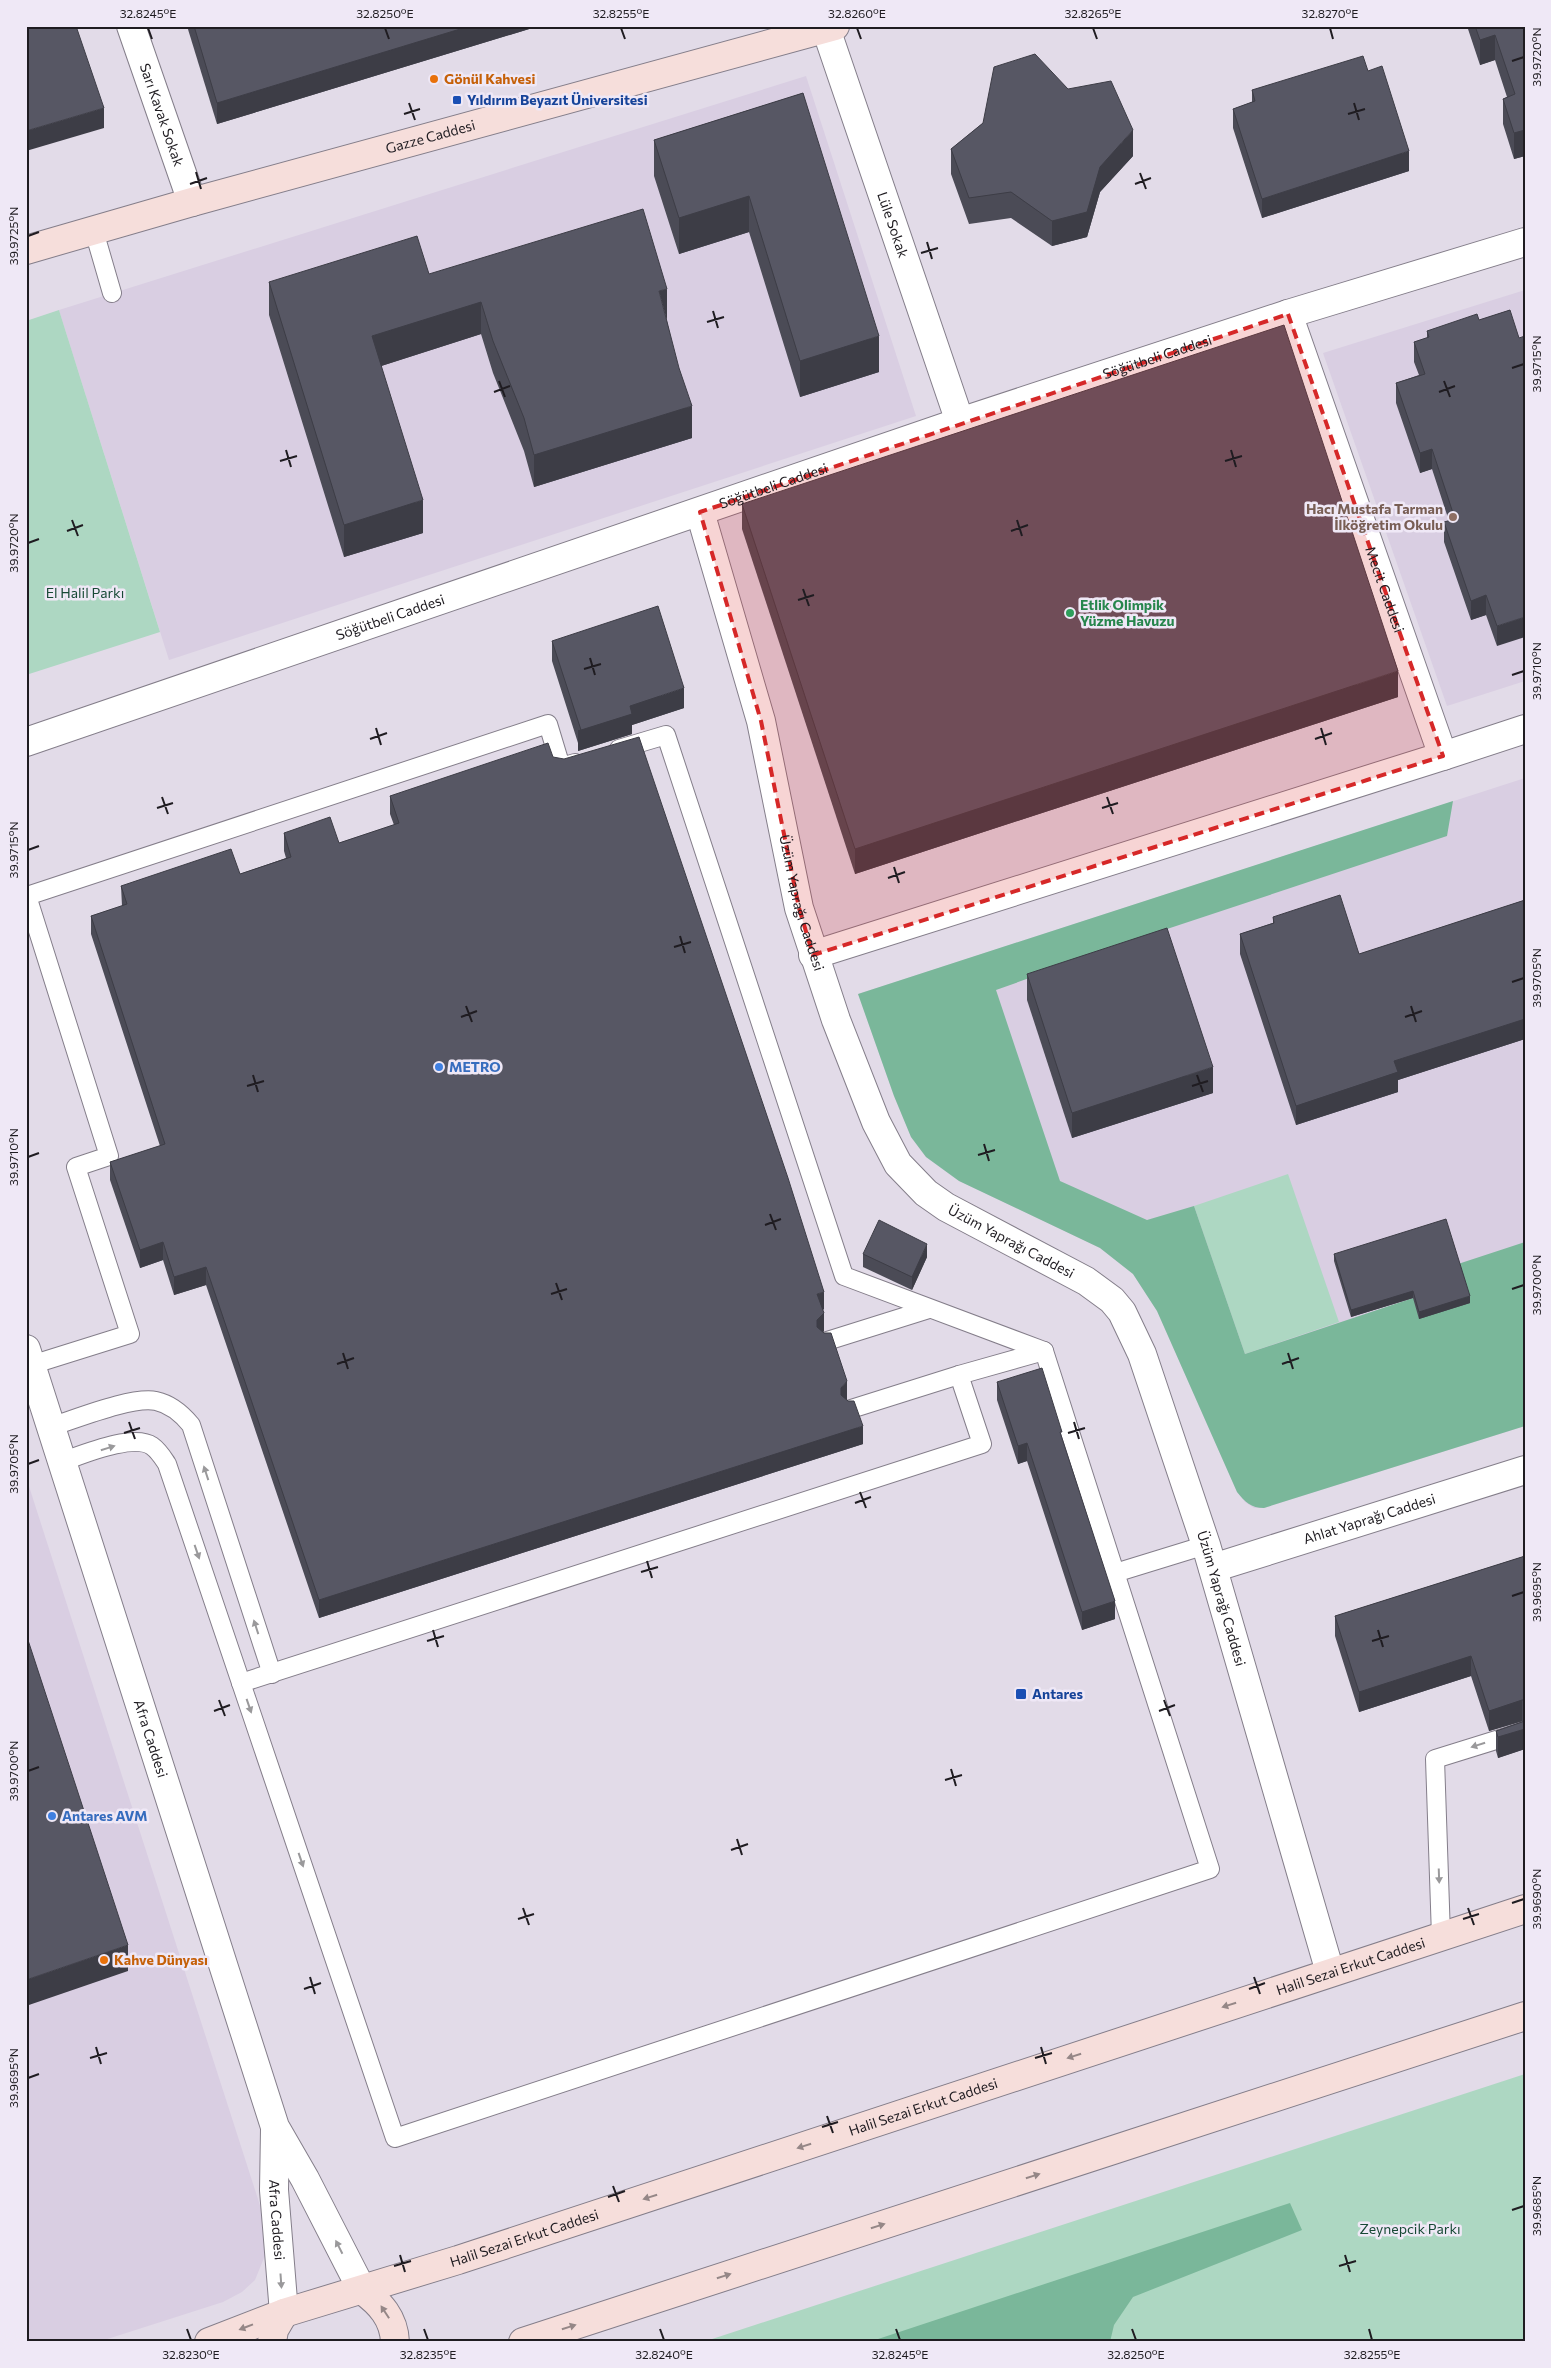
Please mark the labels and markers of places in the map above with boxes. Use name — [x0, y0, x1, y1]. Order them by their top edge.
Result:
place label: Gönül Kahvesi — [444, 70, 535, 87]
marker: Gönül Kahvesi — [428, 73, 440, 85]
place label: Yıldırım Beyazıt Üniversitesi — [467, 91, 648, 108]
marker: Yıldırım Beyazıt Üniversitesi — [451, 94, 463, 106]
place label: Hacı Mustafa Tarman İlköğretim Okulu — [1306, 500, 1443, 533]
marker: Hacı Mustafa Tarman İlköğretim Okulu — [1447, 511, 1459, 523]
place label: Etlik Olimpik Yüzme Havuzu — [1080, 596, 1175, 629]
marker: Etlik Olimpik Yüzme Havuzu — [1064, 607, 1076, 619]
place label: METRO — [449, 1058, 501, 1075]
marker: METRO — [433, 1061, 445, 1073]
place label: Antares — [1032, 1685, 1083, 1702]
marker: Antares — [1014, 1687, 1028, 1701]
place label: Antares AVM — [62, 1807, 147, 1824]
marker: Antares AVM — [46, 1810, 58, 1822]
place label: Kahve Dünyası — [114, 1951, 208, 1968]
marker: Kahve Dünyası — [98, 1954, 110, 1966]

